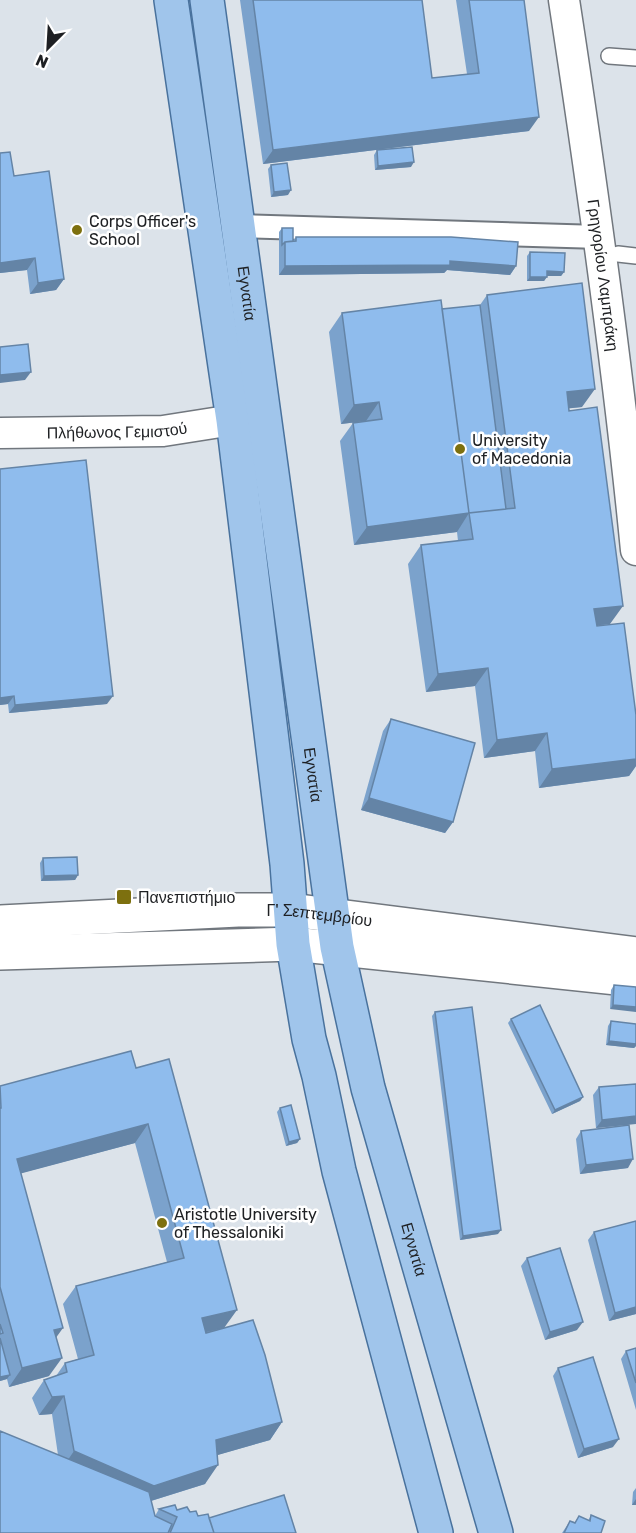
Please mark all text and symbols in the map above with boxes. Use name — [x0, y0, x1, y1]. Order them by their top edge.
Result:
north arrow — [18, 18, 78, 78]
text: N — [33, 50, 51, 72]
street label: Γρηγορίου Λαμπράκη — [583, 198, 623, 352]
place label: Corps Officer's School — [89, 212, 196, 249]
marker: Corps Officer's School — [70, 223, 84, 237]
street label: Εγνατία — [234, 265, 260, 322]
street label: Πλήθωνος Γεμιστού — [46, 418, 189, 442]
place label: University of Macedonia — [472, 431, 571, 468]
marker: University of Macedonia — [453, 442, 467, 456]
street label: Εγνατία — [300, 746, 326, 803]
marker: Πανεπιστήμιο — [115, 888, 133, 906]
place label: Πανεπιστήμιο — [138, 888, 235, 907]
street label: Γ' Σεπτεμβρίου — [266, 901, 373, 930]
place label: Aristotle University of Thessaloniki — [174, 1205, 317, 1242]
marker: Aristotle University of Thessaloniki — [155, 1216, 169, 1230]
street label: Εγνατία — [397, 1220, 431, 1278]

